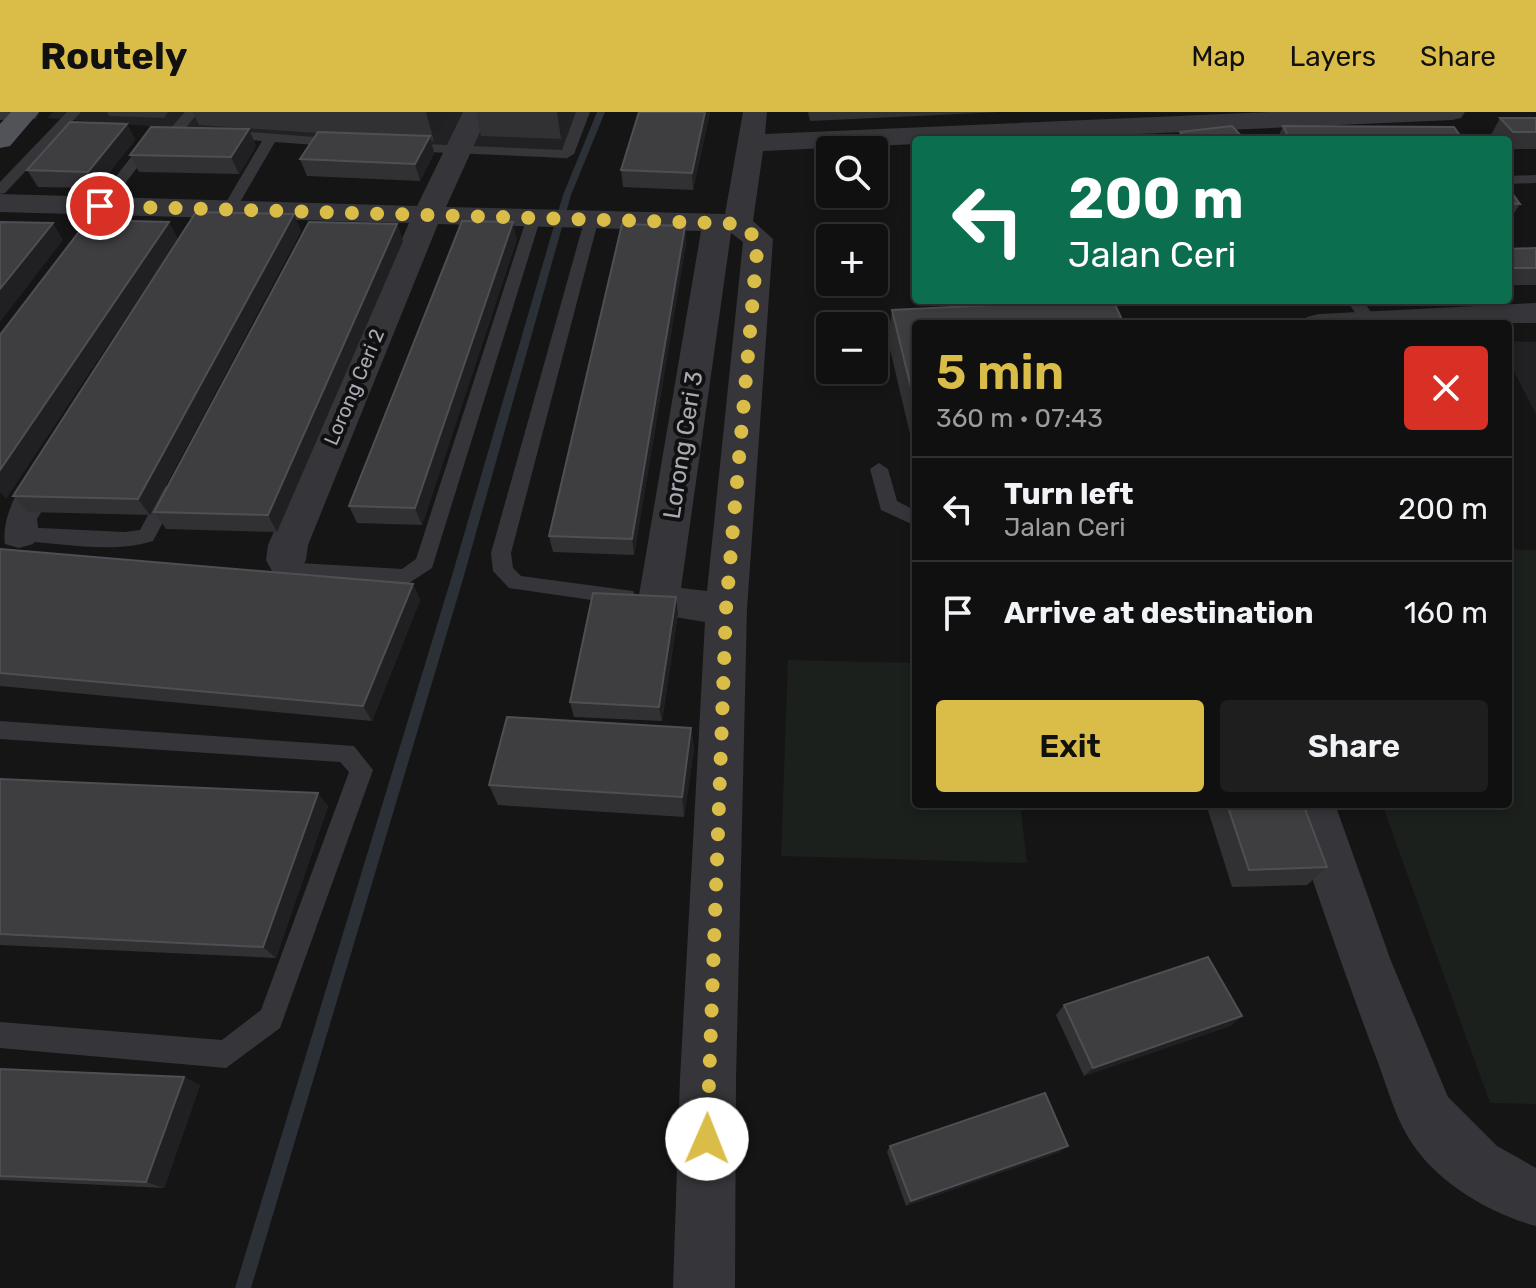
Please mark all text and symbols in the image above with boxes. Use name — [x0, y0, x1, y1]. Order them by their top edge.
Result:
text: Routely — [40, 33, 187, 79]
text: Map — [1191, 40, 1246, 73]
text: Layers — [1290, 40, 1376, 73]
text: Share — [1420, 40, 1496, 73]
map controls — [816, 136, 888, 384]
button: search — [816, 136, 888, 208]
text: 200 m — [1068, 166, 1244, 232]
icon: left — [936, 168, 1040, 272]
pin — [66, 172, 134, 240]
icon: arrive — [78, 184, 122, 228]
button: + — [816, 224, 888, 296]
text: Jalan Ceri — [1068, 233, 1236, 276]
button: − — [816, 312, 888, 384]
street label: Lorong Ceri 2 — [319, 325, 389, 449]
text: 5 min — [936, 344, 1064, 401]
button: close — [1404, 346, 1488, 430]
street label: Lorong Ceri 3 — [658, 369, 708, 521]
text: 360 m · 07:43 — [936, 403, 1103, 434]
text: Turn left — [1004, 476, 1134, 512]
icon: left — [936, 487, 980, 531]
text: 200 m — [1398, 491, 1488, 527]
text: Jalan Ceri — [1004, 512, 1126, 543]
icon: arrive — [936, 591, 980, 635]
text: Arrive at destination — [1004, 595, 1314, 631]
text: 160 m — [1404, 595, 1488, 631]
button: Exit — [936, 700, 1204, 792]
button: Share — [1220, 700, 1488, 792]
position arrow — [665, 1097, 749, 1181]

